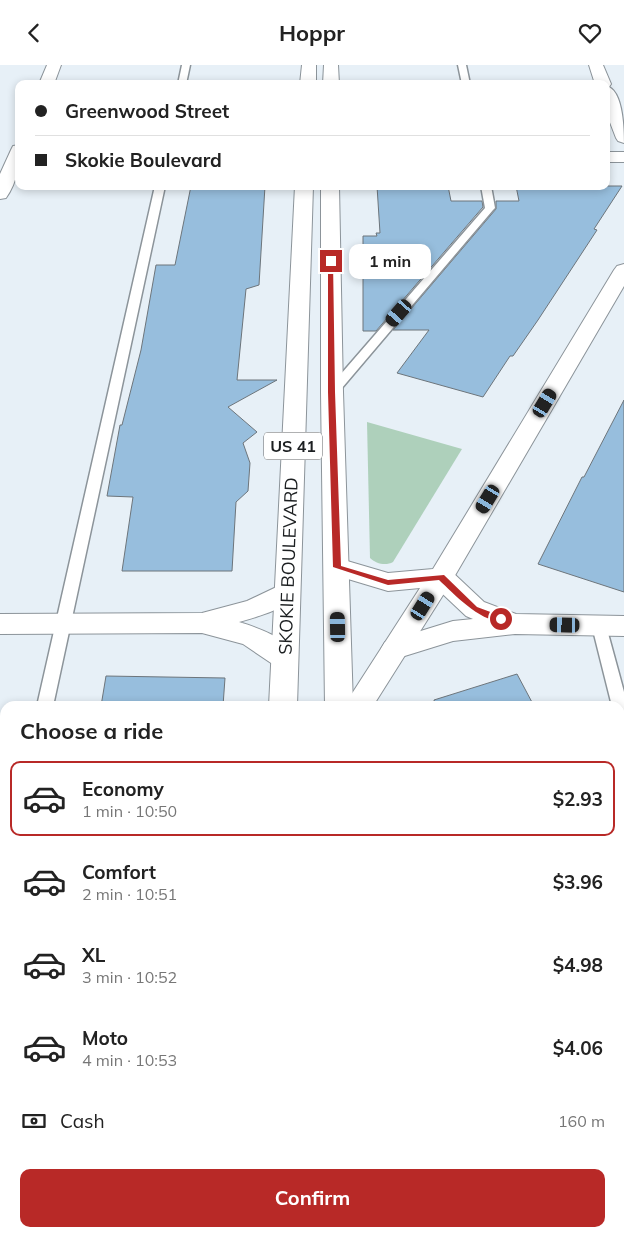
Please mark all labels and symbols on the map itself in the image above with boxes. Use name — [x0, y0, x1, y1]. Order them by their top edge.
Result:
callout: 1 min — [348, 243, 431, 279]
route end — [320, 250, 342, 272]
car — [383, 297, 414, 329]
car — [530, 386, 559, 420]
road number: US 41 — [264, 433, 322, 459]
street label: SKOKIE BOULEVARD — [273, 477, 303, 655]
car — [473, 482, 502, 516]
car — [408, 589, 437, 623]
route start — [490, 608, 512, 630]
car — [330, 612, 345, 642]
car — [549, 617, 580, 633]

